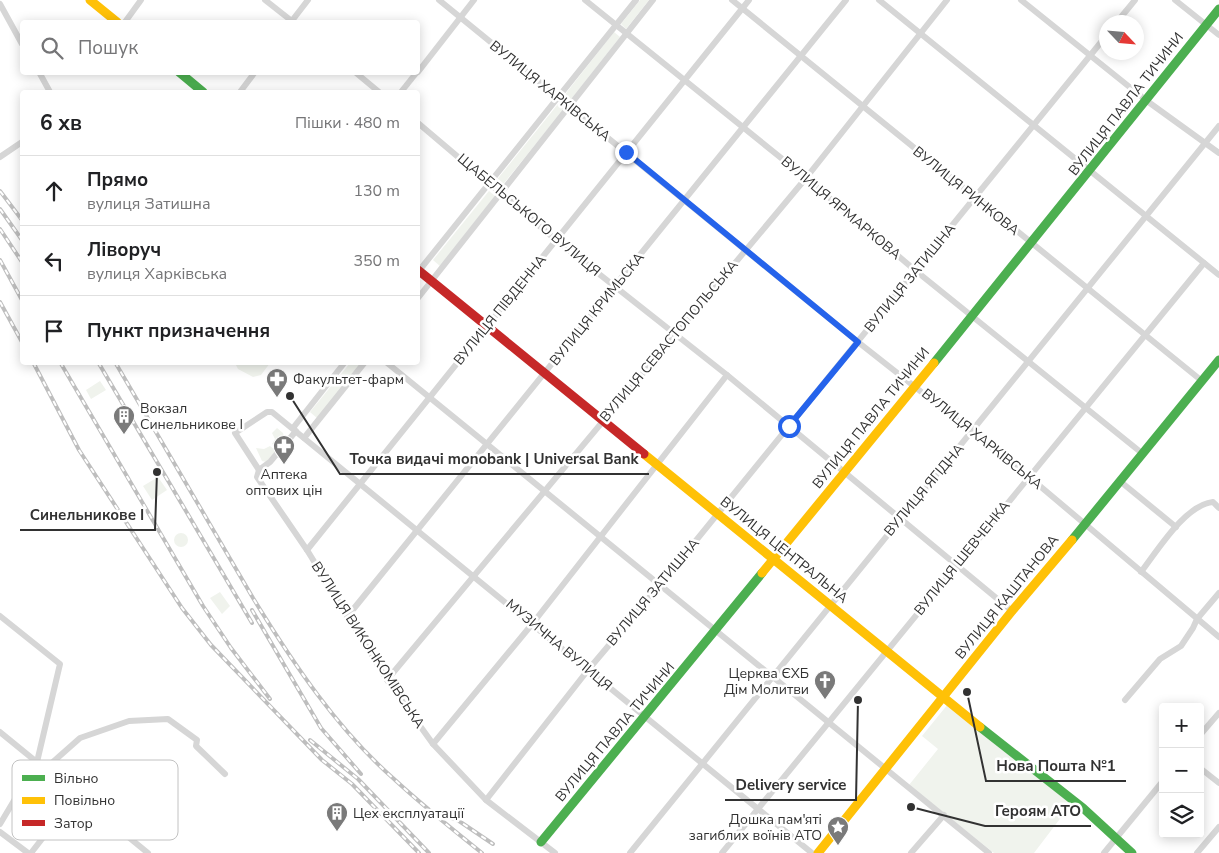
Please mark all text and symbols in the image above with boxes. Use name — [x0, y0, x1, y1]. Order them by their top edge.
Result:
north arrow — [1099, 15, 1144, 60]
search box — [20, 20, 420, 75]
street label: ВУЛИЦЯ ПАВЛА ТИЧИНИ — [1064, 29, 1188, 179]
icon: search — [38, 34, 66, 62]
text: Пошук — [78, 35, 138, 61]
street label: ВУЛИЦЯ ХАРКІВСЬКА — [486, 36, 614, 146]
text: 6 хв — [40, 109, 82, 137]
text: Пішки · 480 m — [295, 112, 400, 134]
route end — [615, 141, 638, 164]
street label: ВУЛИЦЯ РИНКОВА — [909, 142, 1023, 240]
street label: ЩАБЕЛЬСЬКОГО ВУЛИЦЯ — [453, 149, 605, 281]
street label: ВУЛИЦЯ ЯРМАРКОВА — [777, 152, 905, 264]
text: Прямо — [87, 167, 148, 193]
icon: ahead — [40, 177, 68, 205]
text: 130 m — [353, 180, 400, 202]
text: вулиця Затишна — [87, 193, 211, 215]
street label: ВУЛИЦЯ ЗАТИШНА — [860, 220, 960, 336]
text: Ліворуч — [87, 237, 161, 263]
icon: left — [40, 247, 68, 275]
street label: ВУЛИЦЯ КРИМЬСКА — [545, 248, 649, 370]
text: 350 m — [353, 250, 400, 272]
street label: ВУЛИЦЯ ПІВДЕННА — [449, 251, 551, 369]
street label: ВУЛИЦЯ СЕВАСТОПОЛЬСЬКА — [596, 256, 742, 426]
text: вулиця Харківська — [87, 263, 227, 285]
icon: arrive — [40, 317, 68, 345]
text: Пункт призначення — [87, 318, 270, 344]
street label: ВУЛИЦЯ ПАВЛА ТИЧИНИ — [808, 343, 934, 493]
pharmacy icon: Факультет-фарм — [265, 367, 289, 398]
place label: Факультет-фарм — [293, 370, 404, 389]
street label: ВУЛИЦЯ ХАРКІВСЬКА — [918, 384, 1046, 494]
place label: Вокзал Синельникове І — [140, 399, 243, 434]
building icon: Вокзал Синельникове І — [112, 404, 136, 435]
route start — [778, 415, 801, 438]
pharmacy icon: Аптека оптових цін — [272, 434, 296, 465]
street label: ВУЛИЦЯ ЯГІДНА — [880, 440, 968, 540]
callout: Точка видачі monobank | Universal Bank — [340, 444, 649, 474]
text: Точка видачі monobank | Universal Bank — [349, 449, 640, 469]
place label: Аптека оптових цін — [245, 465, 323, 500]
street label: ВУЛИЦЯ ЦЕНТРАЛЬНА — [716, 492, 852, 608]
street label: ВУЛИЦЯ ШЕВЧЕНКА — [910, 497, 1014, 619]
callout: Синельникове І — [20, 500, 155, 530]
text: Синельникове І — [30, 505, 144, 525]
street label: ВУЛИЦЯ КАШТАНОВА — [951, 531, 1063, 663]
street label: ВУЛИЦЯ ЗАТИШНА — [602, 534, 704, 650]
street label: ВУЛИЦЯ ВИКОНКОМІВСЬКА — [307, 558, 429, 732]
street label: МУЗИЧНА ВУЛИЦЯ — [502, 595, 616, 695]
street label: ВУЛИЦЯ ПАВЛА ТИЧИНИ — [551, 658, 679, 806]
place label: Церква ЄХБ Дім Молитви — [724, 664, 809, 699]
church icon: Церква ЄХБ Дім Молитви — [813, 669, 837, 700]
map controls — [1159, 703, 1204, 838]
button: + — [1159, 703, 1204, 748]
button: − — [1159, 748, 1204, 793]
callout: Нова Пошта №1 — [986, 751, 1126, 781]
text: Нова Пошта №1 — [996, 756, 1116, 776]
legend — [12, 760, 178, 840]
text: Вільно — [54, 769, 99, 788]
callout: Delivery service — [725, 770, 856, 800]
text: Delivery service — [736, 775, 846, 795]
text: Повільно — [54, 791, 115, 810]
button: layers — [1159, 793, 1204, 838]
callout: Героям АТО — [985, 796, 1091, 826]
building icon: Цех експлуатації — [325, 801, 349, 832]
text: Героям АТО — [995, 801, 1081, 821]
place label: Цех експлуатації — [353, 804, 465, 823]
place label: Дошка пам'яті загиблих воїнів АТО — [689, 810, 822, 845]
text: Затор — [54, 814, 93, 833]
place icon: Дошка пам'яті загиблих воїнів АТО — [826, 815, 850, 846]

